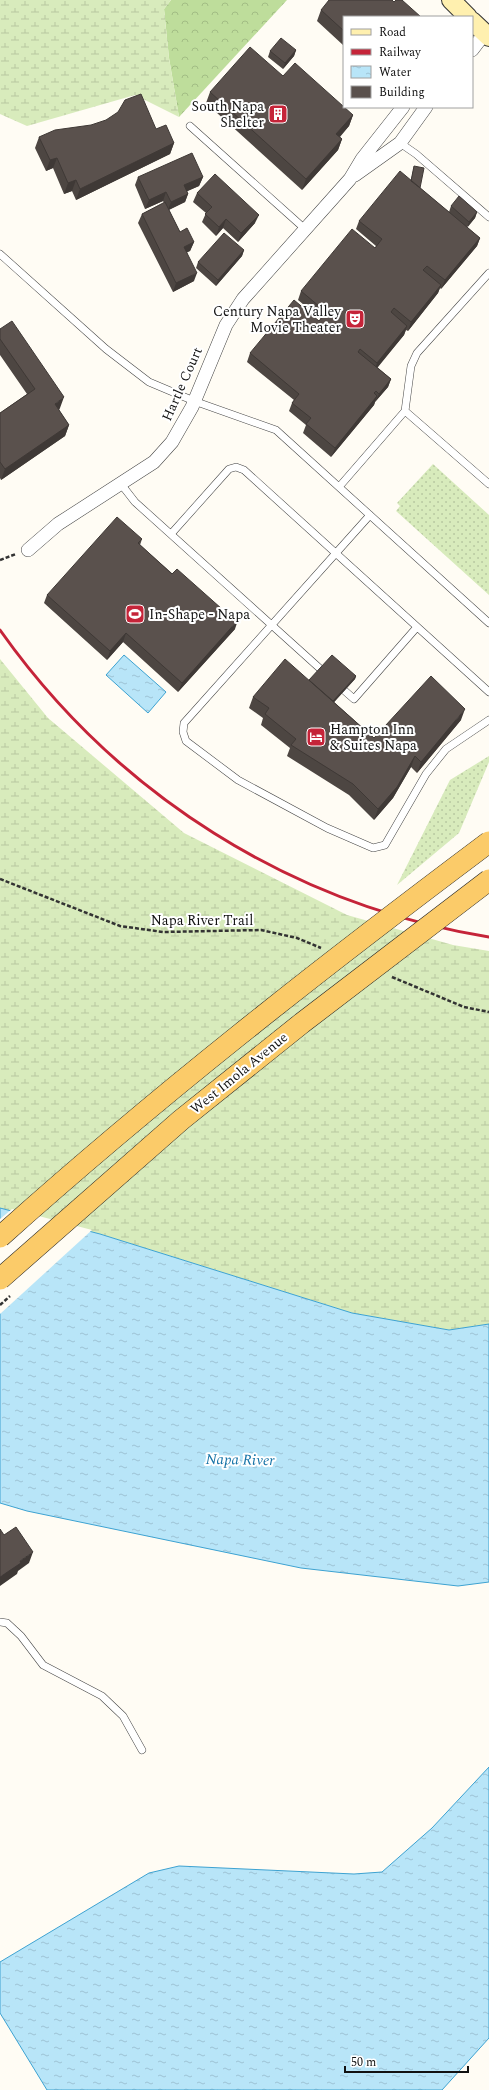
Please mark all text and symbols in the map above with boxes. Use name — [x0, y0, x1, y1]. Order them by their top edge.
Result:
legend — [343, 16, 473, 108]
text: Road — [379, 23, 406, 42]
text: Railway — [379, 43, 422, 62]
text: Water — [379, 63, 411, 82]
text: Building — [379, 83, 425, 102]
place label: South Napa Shelter — [192, 96, 264, 133]
building icon: South Napa Shelter — [267, 103, 289, 125]
place label: Century Napa Valley Movie Theater — [213, 301, 342, 338]
theatre icon: Century Napa Valley Movie Theater — [344, 308, 366, 330]
street label: Hartle Court — [156, 344, 208, 424]
sports icon: In-Shape - Napa — [124, 603, 146, 625]
place label: In-Shape - Napa — [149, 604, 250, 625]
place label: Hampton Inn & Suites Napa — [330, 719, 417, 756]
hotel icon: Hampton Inn & Suites Napa — [305, 726, 327, 748]
street label: Napa River Trail — [151, 910, 253, 931]
street label: West Imola Avenue — [186, 1027, 293, 1119]
water label: Napa River — [205, 1448, 276, 1472]
scale bar — [345, 2048, 468, 2074]
text: 50 m — [351, 2053, 376, 2072]

